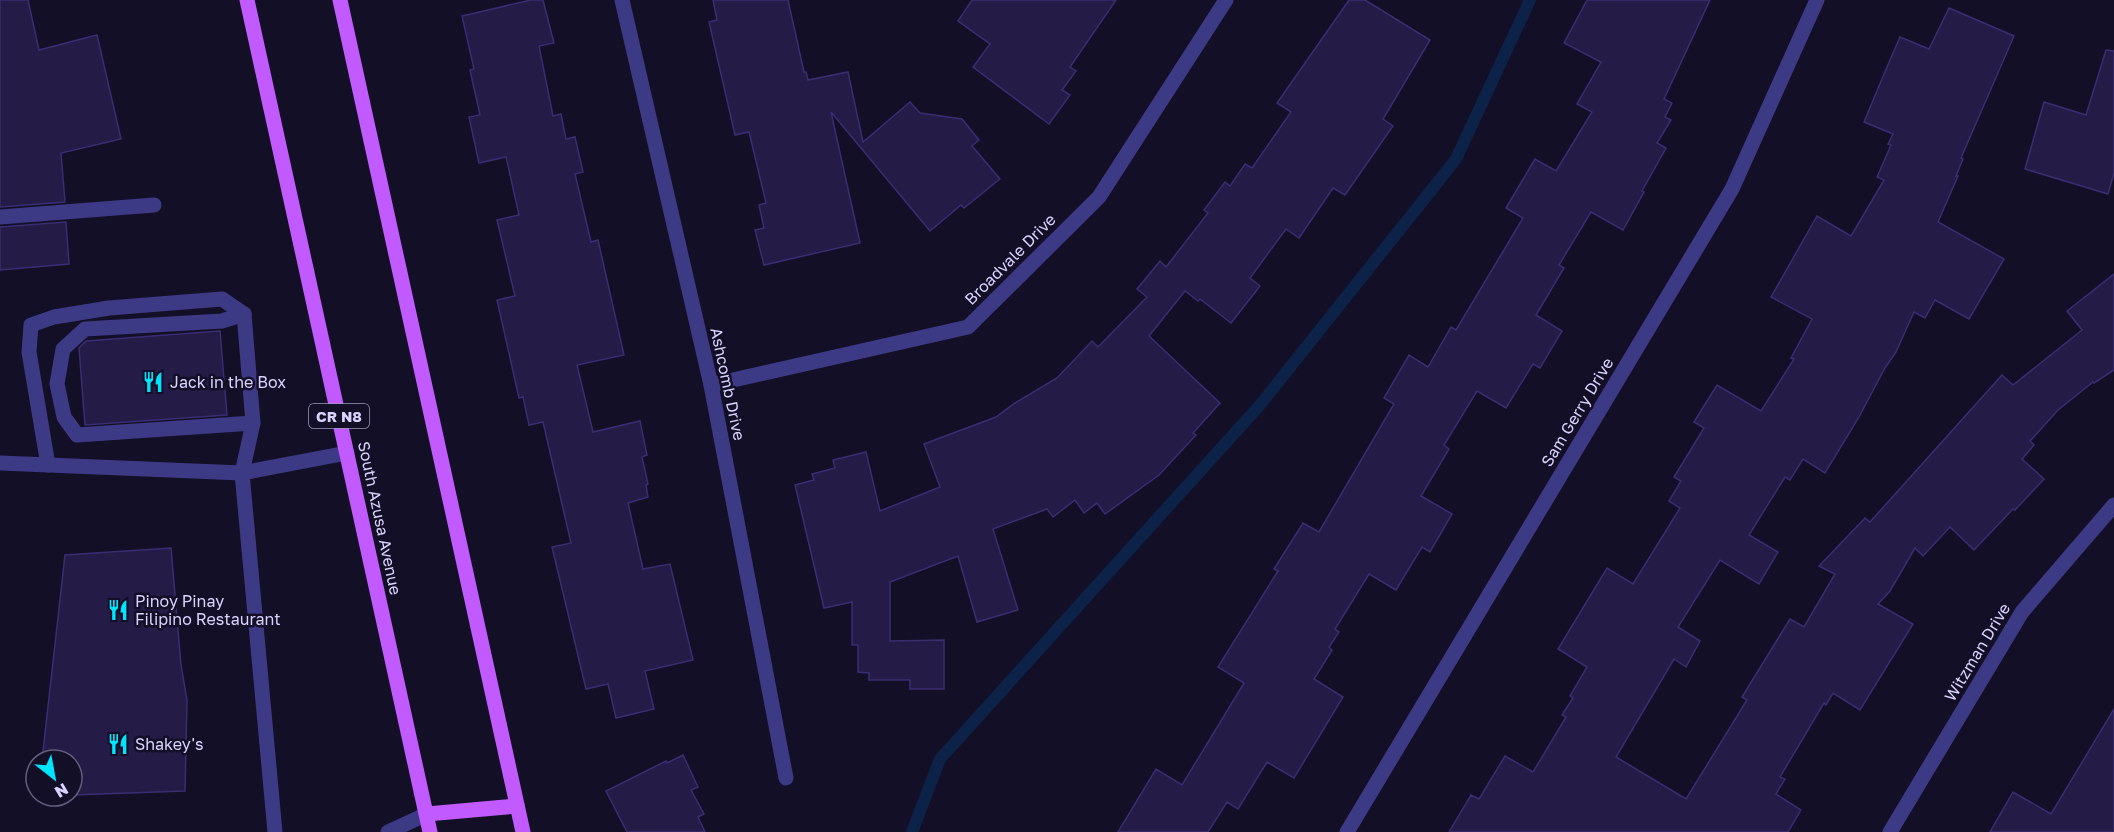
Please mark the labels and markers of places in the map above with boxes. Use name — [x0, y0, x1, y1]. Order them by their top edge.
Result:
restaurant icon: Jack in the Box — [141, 370, 165, 394]
place label: Jack in the Box — [170, 372, 286, 392]
place label: Pinoy Pinay Filipino Restaurant — [135, 591, 281, 629]
restaurant icon: Pinoy Pinay Filipino Restaurant — [106, 598, 130, 622]
restaurant icon: Shakey's — [106, 732, 130, 756]
place label: Shakey's — [135, 734, 203, 754]

